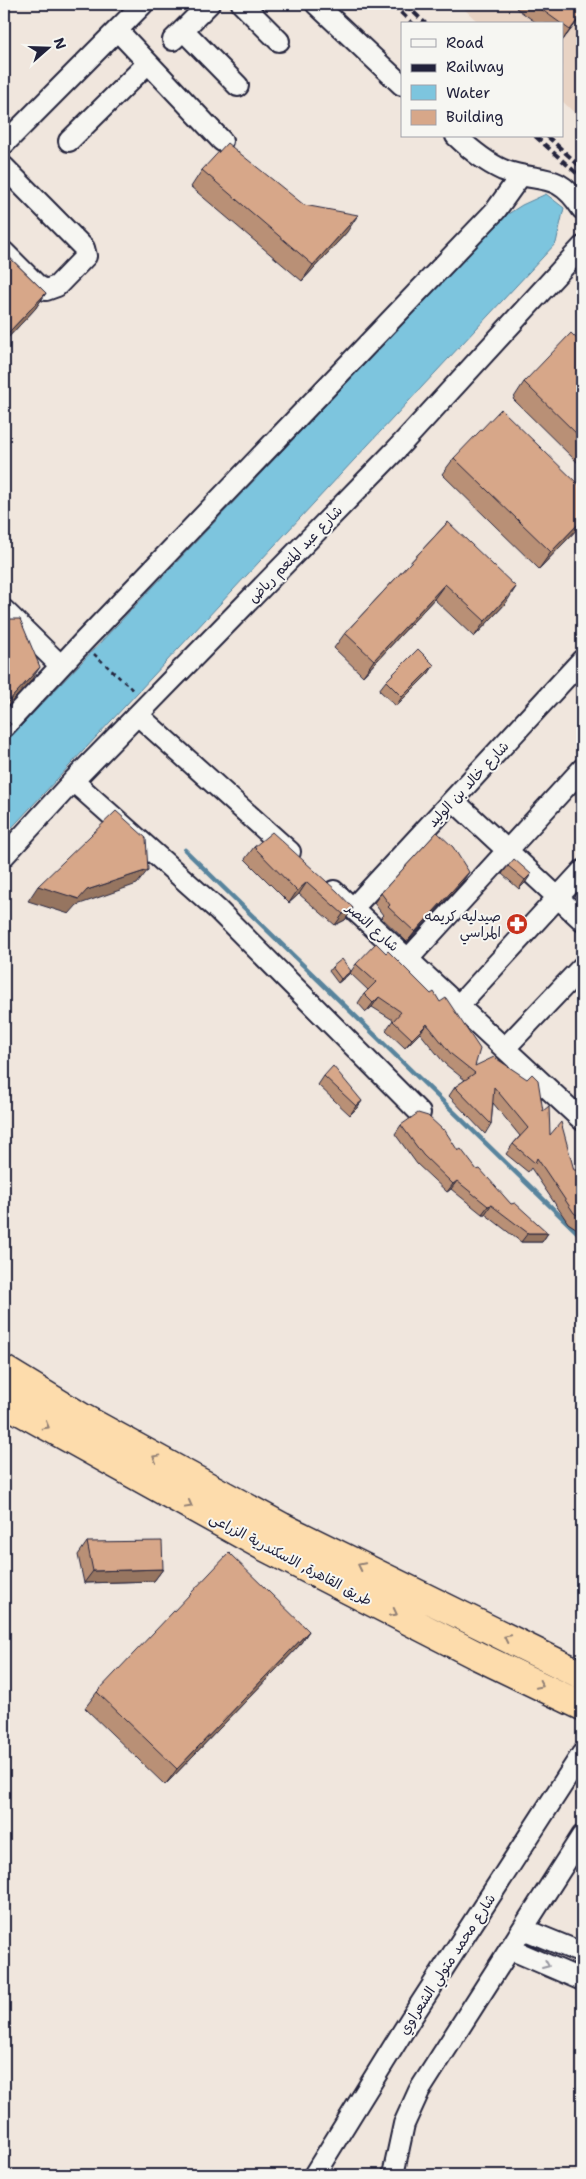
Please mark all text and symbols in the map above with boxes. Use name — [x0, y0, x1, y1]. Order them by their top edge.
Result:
north arrow — [22, 22, 72, 72]
legend — [401, 22, 564, 138]
text: Road — [446, 33, 484, 53]
text: N — [50, 35, 71, 52]
text: Railway — [446, 57, 504, 77]
text: Water — [446, 83, 490, 103]
text: Building — [446, 107, 503, 127]
street label: شارع عبد المنعم رياض — [244, 502, 348, 608]
street label: شارع خالد بن الوليد — [423, 737, 513, 831]
street label: شارع النصر — [342, 898, 403, 956]
place label: صيدليه كريمه المراسي — [424, 907, 501, 945]
pharmacy icon: صيدليه كريمه المراسي — [505, 912, 529, 936]
one-way arrow — [41, 1419, 50, 1429]
one-way arrow — [152, 1454, 161, 1464]
one-way arrow — [183, 1498, 192, 1508]
street label: طريق القاهرة, الاسكندرية الزراعى — [207, 1509, 375, 1609]
one-way arrow — [357, 1562, 366, 1572]
one-way arrow — [389, 1607, 398, 1617]
one-way arrow — [503, 1634, 512, 1644]
one-way arrow — [534, 1679, 543, 1689]
street label: شارع محمد متولي الشعراوي — [395, 1890, 503, 2040]
one-way arrow — [541, 1958, 550, 1969]

